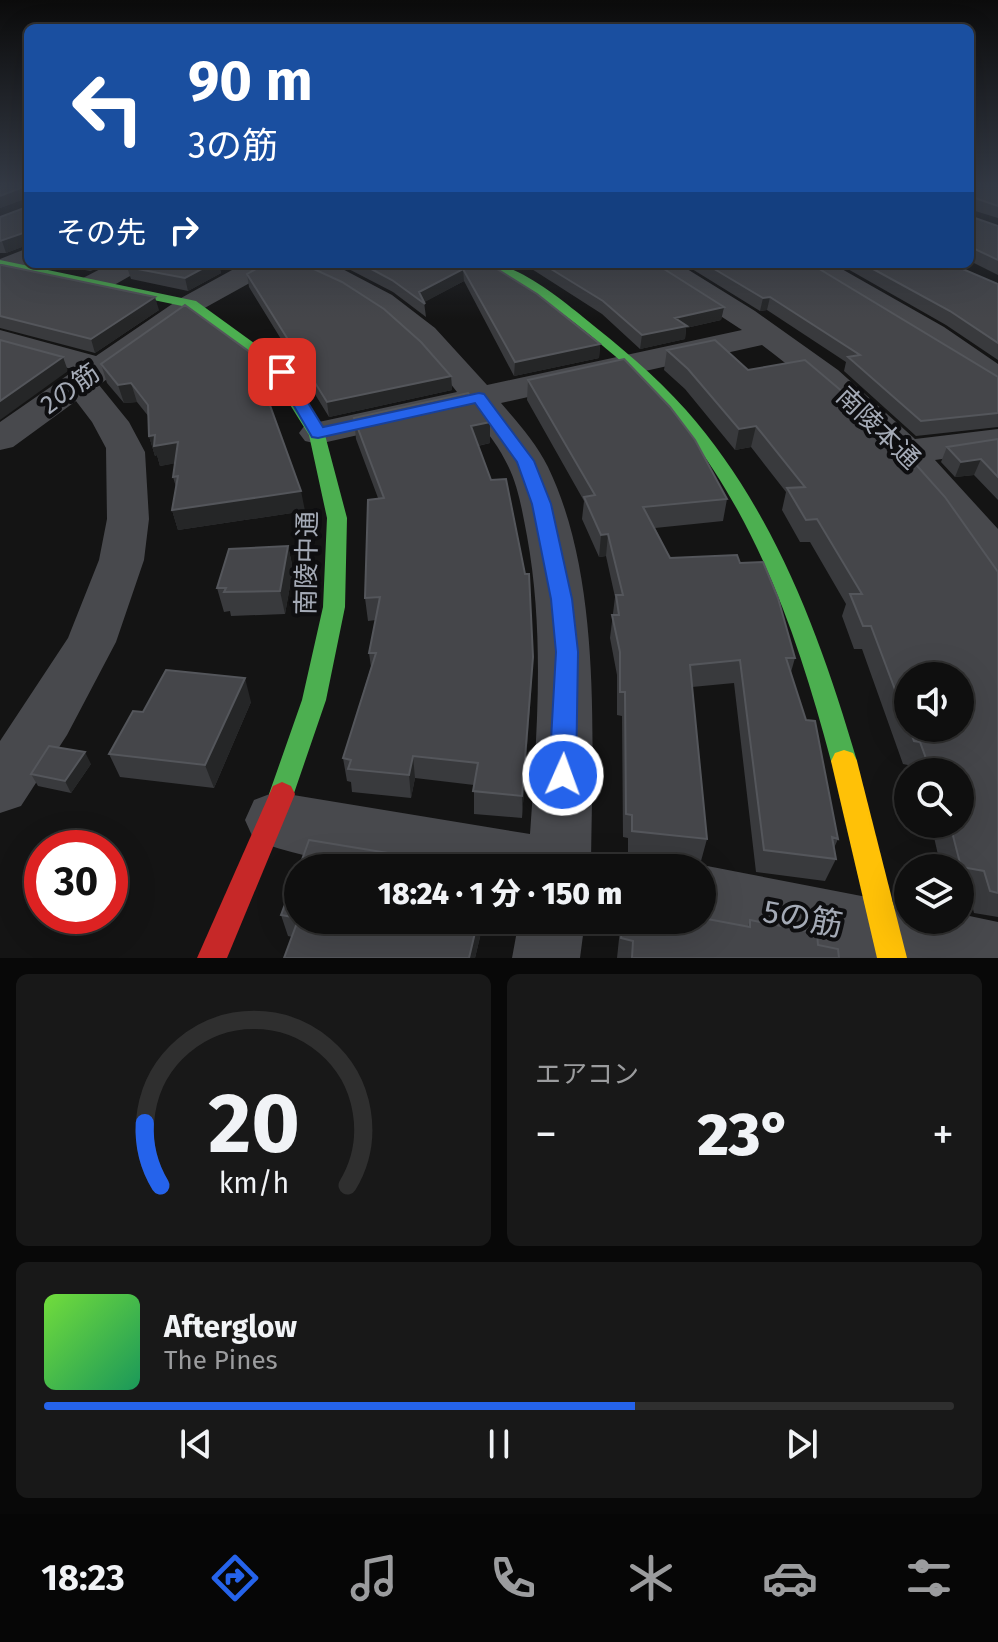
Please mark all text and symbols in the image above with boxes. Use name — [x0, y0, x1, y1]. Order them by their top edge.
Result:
text: 90 m — [188, 48, 313, 115]
icon: left — [56, 56, 160, 160]
text: 3の筋 — [188, 124, 278, 168]
icon: right — [162, 208, 206, 252]
text: その先 — [56, 215, 146, 251]
pin — [248, 338, 316, 406]
icon: arrive — [260, 350, 304, 394]
street label: 2の筋 — [35, 357, 105, 421]
street label: 南陵本通 — [830, 381, 926, 475]
street label: 南陵中通 — [291, 511, 323, 615]
map controls — [894, 662, 974, 934]
button: sound — [894, 662, 974, 742]
position arrow — [521, 733, 605, 817]
button: search — [894, 758, 974, 838]
speed limit sign: 30 — [24, 830, 128, 934]
button: layers — [894, 854, 974, 934]
text: 18:24 · 1 分 · 150 m — [378, 876, 622, 912]
street label: 5の筋 — [760, 892, 846, 944]
text: エアコン — [535, 1059, 639, 1090]
text: 20 — [208, 1074, 299, 1174]
text: 23° — [698, 1099, 791, 1171]
text: − — [535, 1108, 557, 1161]
text: + — [932, 1108, 954, 1161]
text: km/h — [218, 1166, 289, 1201]
text: Afterglow — [164, 1309, 297, 1345]
text: The Pines — [164, 1345, 278, 1376]
icon: previous — [174, 1422, 218, 1466]
icon: pause — [477, 1422, 521, 1466]
icon: next — [780, 1422, 824, 1466]
icon: directions — [207, 1550, 263, 1606]
icon: music — [346, 1550, 402, 1606]
icon: phone — [485, 1550, 541, 1606]
icon: climate — [623, 1550, 679, 1606]
icon: car — [762, 1550, 818, 1606]
icon: filters — [901, 1550, 957, 1606]
text: 18:23 — [41, 1556, 125, 1600]

